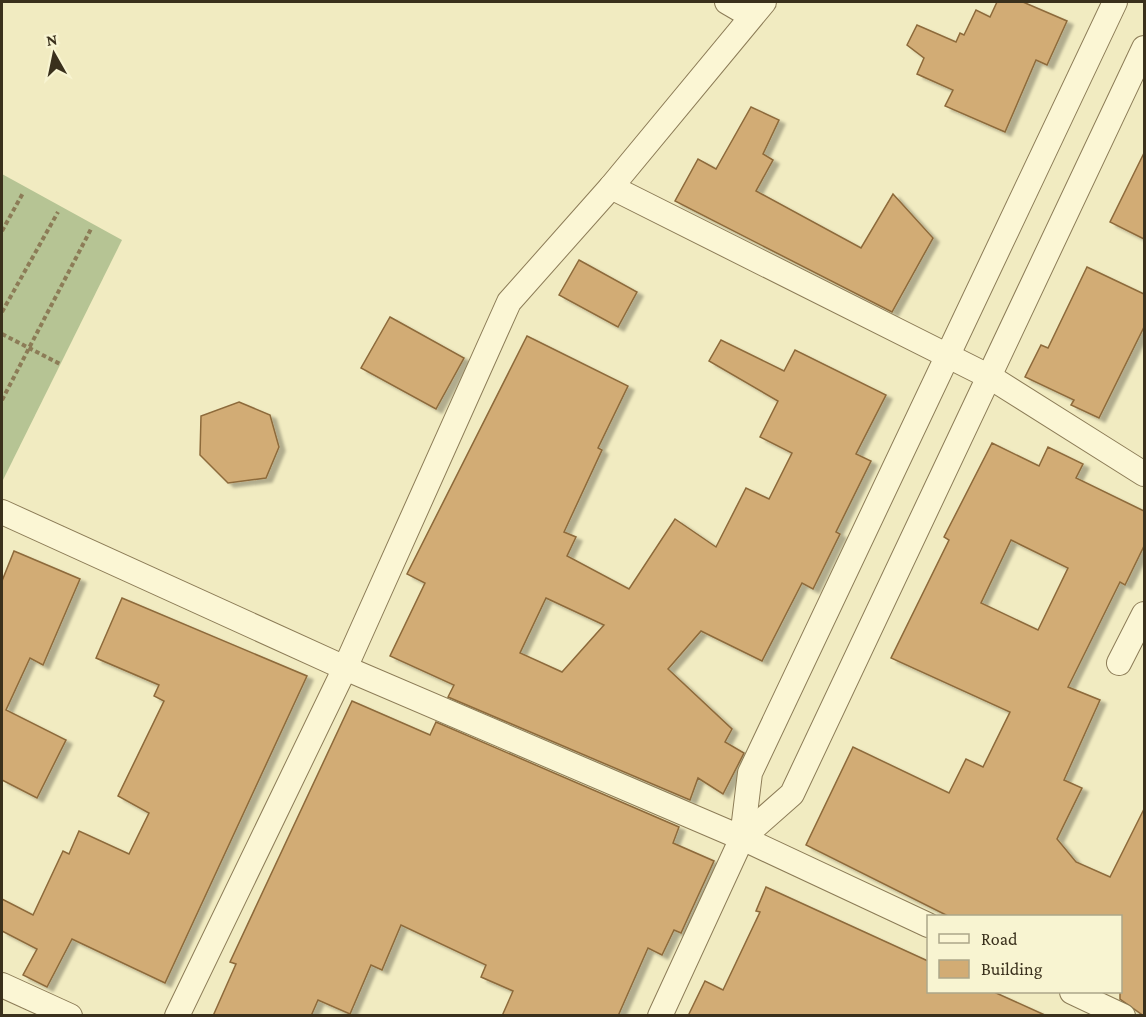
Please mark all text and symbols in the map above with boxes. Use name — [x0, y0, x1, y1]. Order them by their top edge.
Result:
north arrow — [24, 24, 84, 84]
text: N — [45, 30, 59, 49]
legend — [927, 915, 1122, 993]
text: Road — [981, 929, 1018, 949]
text: Building — [981, 959, 1043, 979]

